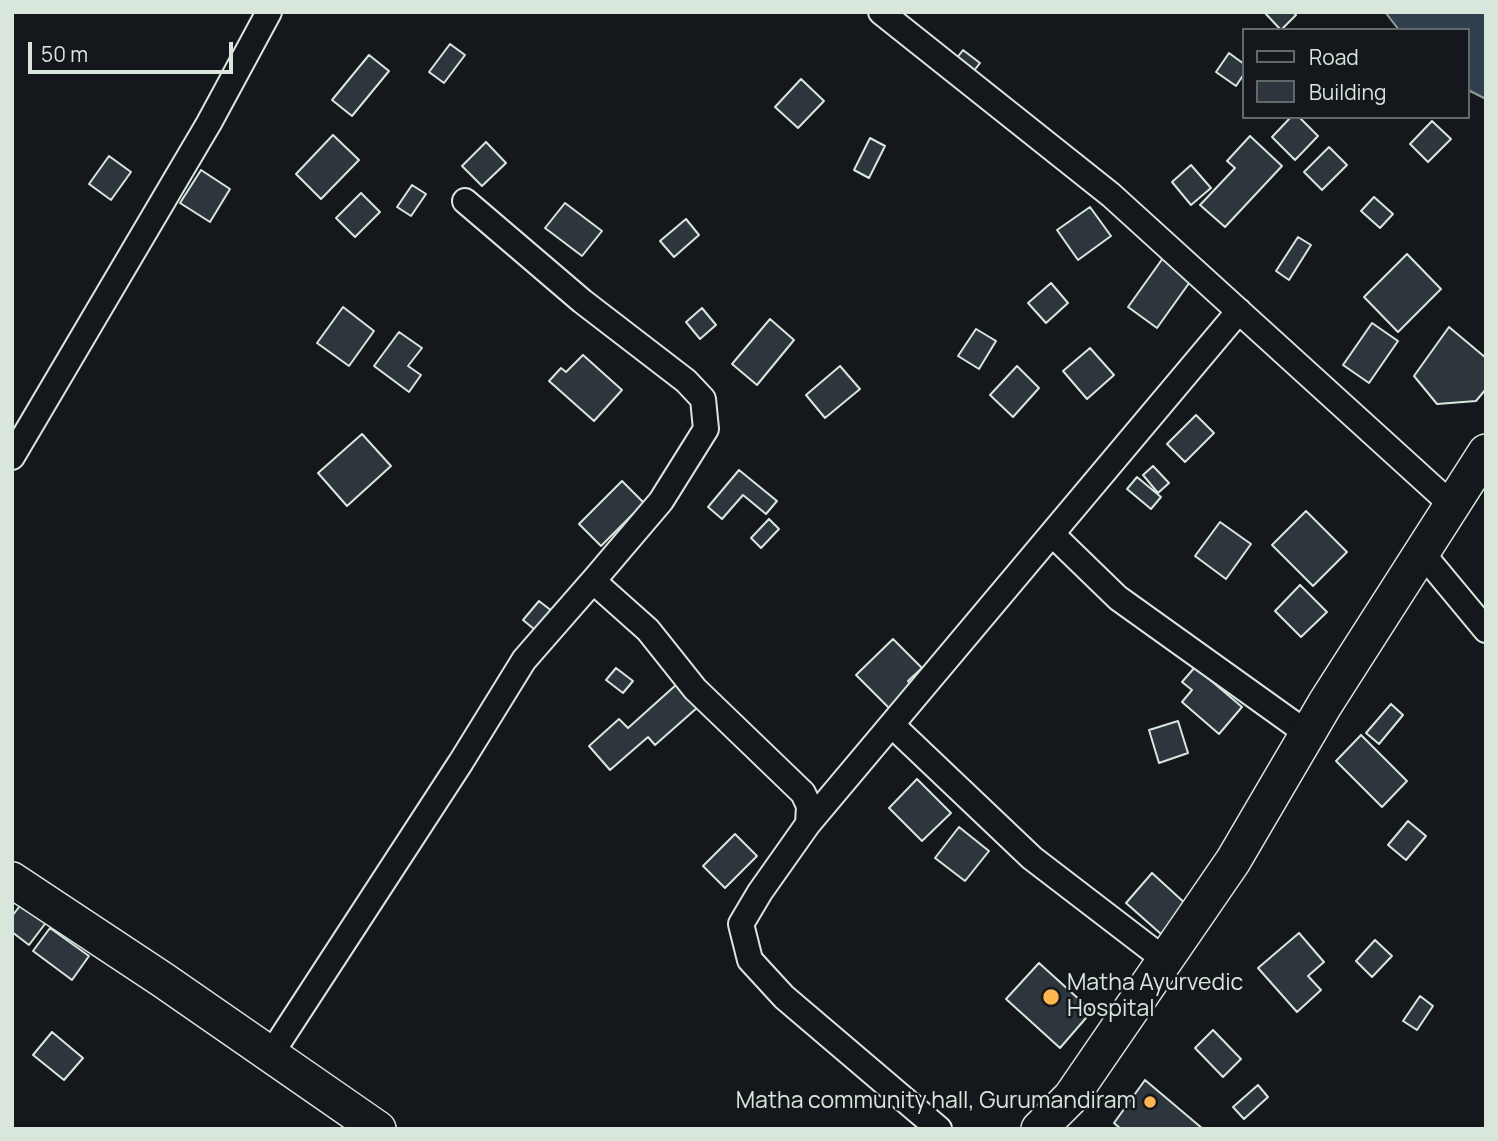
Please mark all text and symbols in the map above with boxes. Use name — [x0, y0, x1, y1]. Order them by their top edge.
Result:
scale bar — [32, 28, 236, 72]
legend — [1242, 28, 1470, 119]
text: 50 m — [41, 40, 88, 68]
text: Road — [1309, 43, 1359, 71]
text: Building — [1309, 78, 1386, 106]
place label: Matha Ayurvedic Hospital — [1067, 970, 1243, 1024]
marker: Matha Ayurvedic Hospital — [1041, 987, 1061, 1007]
place label: Matha community hall, Gurumandiram — [736, 1088, 1136, 1116]
marker: Matha community hall, Gurumandiram — [1142, 1094, 1158, 1110]

